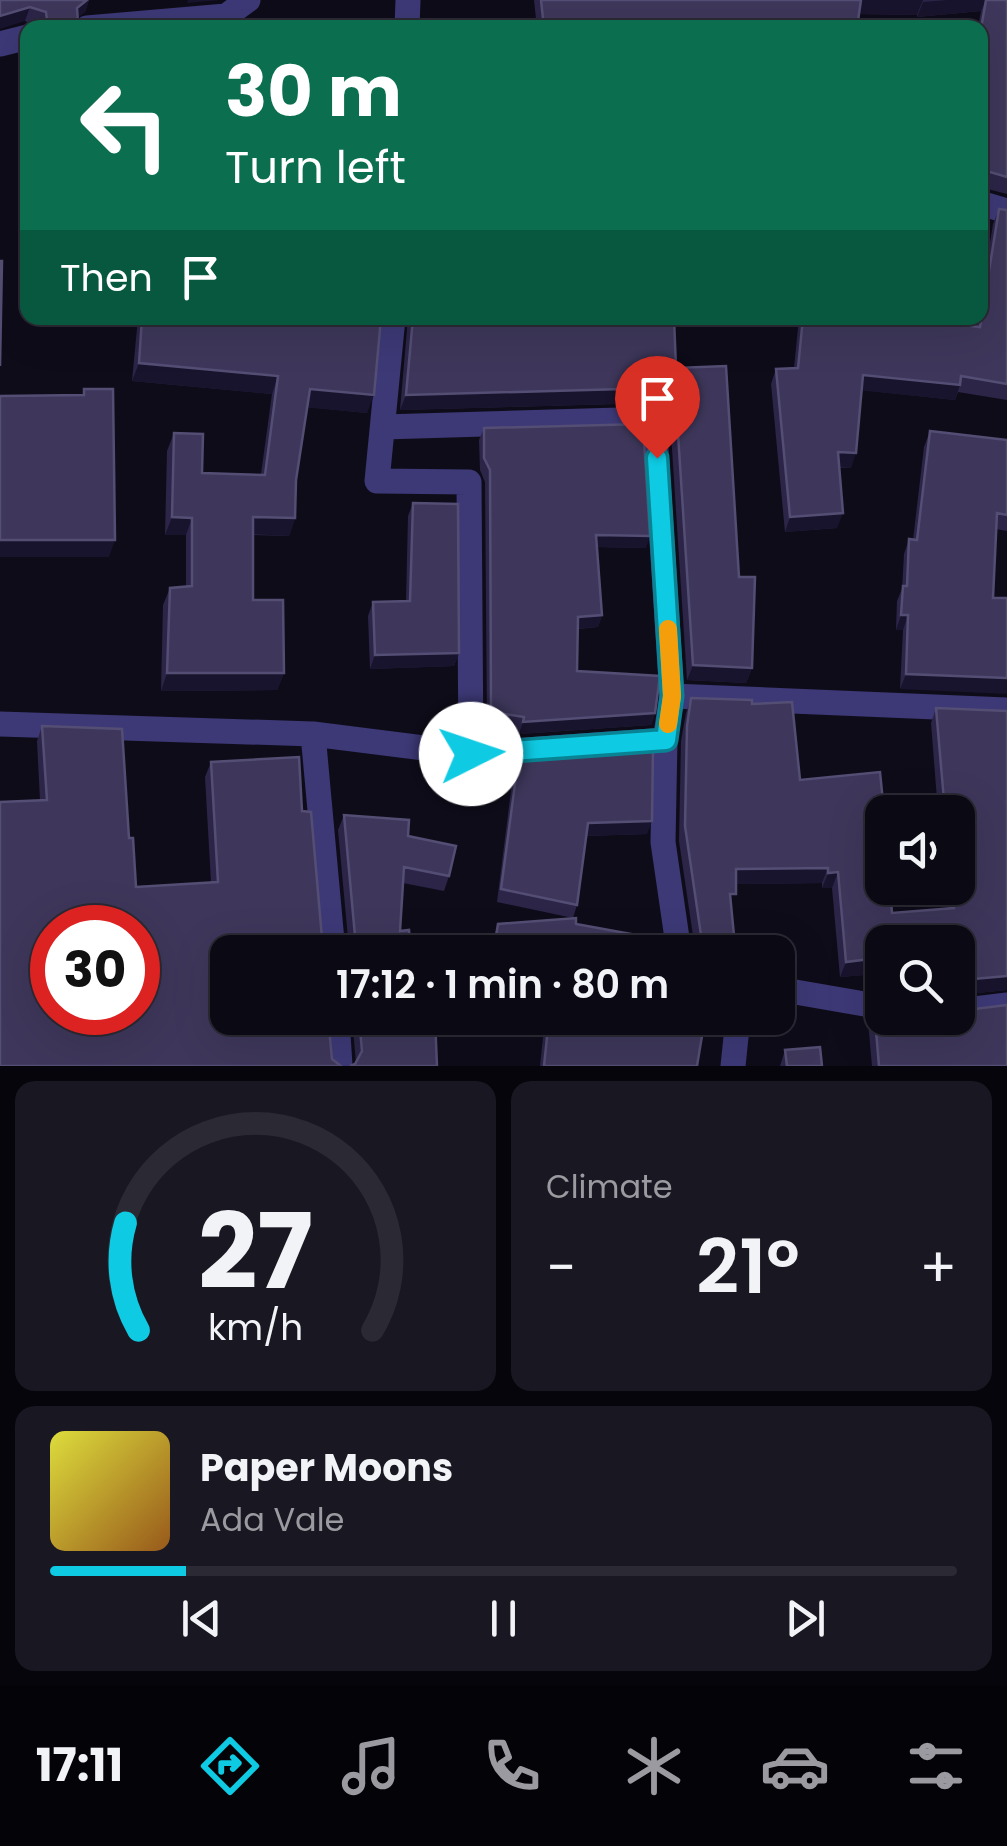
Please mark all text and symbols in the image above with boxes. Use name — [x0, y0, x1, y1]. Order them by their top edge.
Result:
text: 30 m — [225, 42, 402, 141]
icon: left — [60, 60, 190, 190]
text: Turn left — [225, 136, 406, 199]
icon: arrive — [173, 250, 228, 305]
text: Then — [60, 251, 153, 304]
pin — [615, 356, 700, 459]
icon: arrive — [630, 371, 685, 426]
position arrow — [419, 702, 523, 806]
map controls — [865, 795, 975, 1035]
button: sound — [865, 795, 975, 905]
speed limit sign: 30 — [30, 905, 160, 1035]
button: search — [865, 925, 975, 1035]
text: 17:12 · 1 min · 80 m — [336, 958, 669, 1011]
text: Climate — [546, 1164, 673, 1209]
text: 27 — [198, 1179, 313, 1324]
text: 21° — [696, 1214, 800, 1319]
text: − — [546, 1229, 576, 1306]
text: + — [919, 1229, 957, 1306]
text: km/h — [208, 1302, 303, 1353]
text: Paper Moons — [200, 1441, 453, 1494]
text: Ada Vale — [200, 1497, 344, 1542]
icon: previous — [174, 1591, 229, 1646]
icon: pause — [476, 1591, 531, 1646]
icon: next — [778, 1591, 833, 1646]
icon: directions — [195, 1731, 265, 1801]
icon: music — [336, 1731, 406, 1801]
icon: phone — [477, 1731, 547, 1801]
icon: climate — [619, 1731, 689, 1801]
icon: car — [760, 1731, 830, 1801]
icon: filters — [901, 1731, 971, 1801]
text: 17:11 — [36, 1734, 123, 1797]

